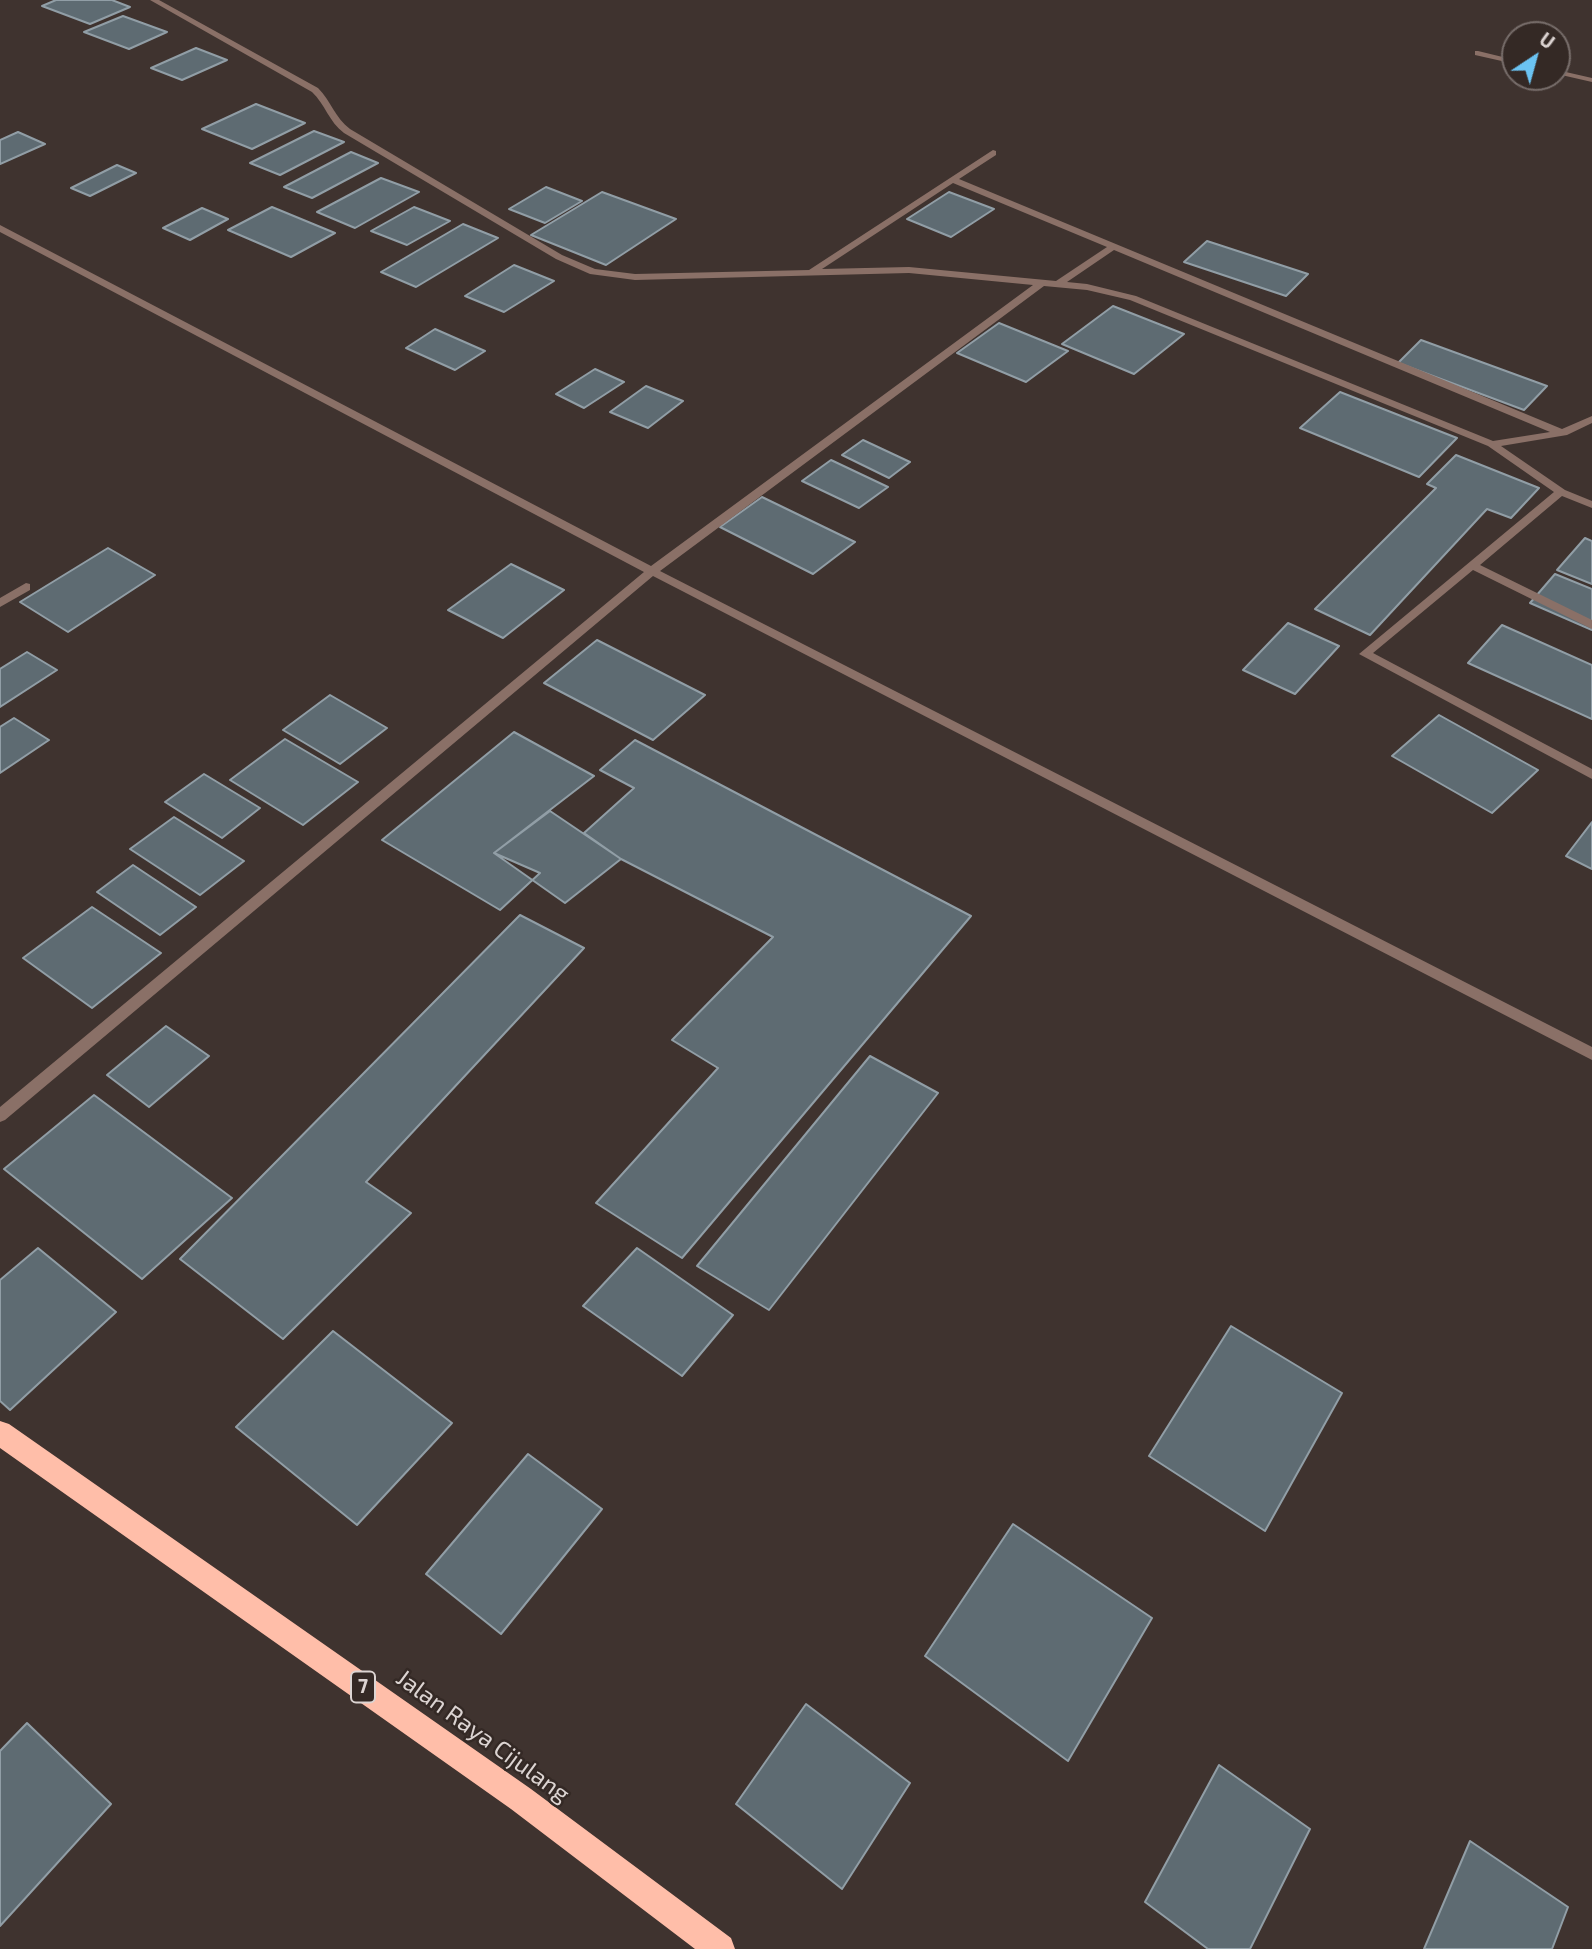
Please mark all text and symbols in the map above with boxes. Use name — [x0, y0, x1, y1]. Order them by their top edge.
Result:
north arrow — [1501, 21, 1571, 91]
text: U — [1535, 27, 1559, 53]
street label: Jalan Raya Cijulang — [391, 1664, 575, 1808]
road number: 7 — [351, 1672, 375, 1702]

